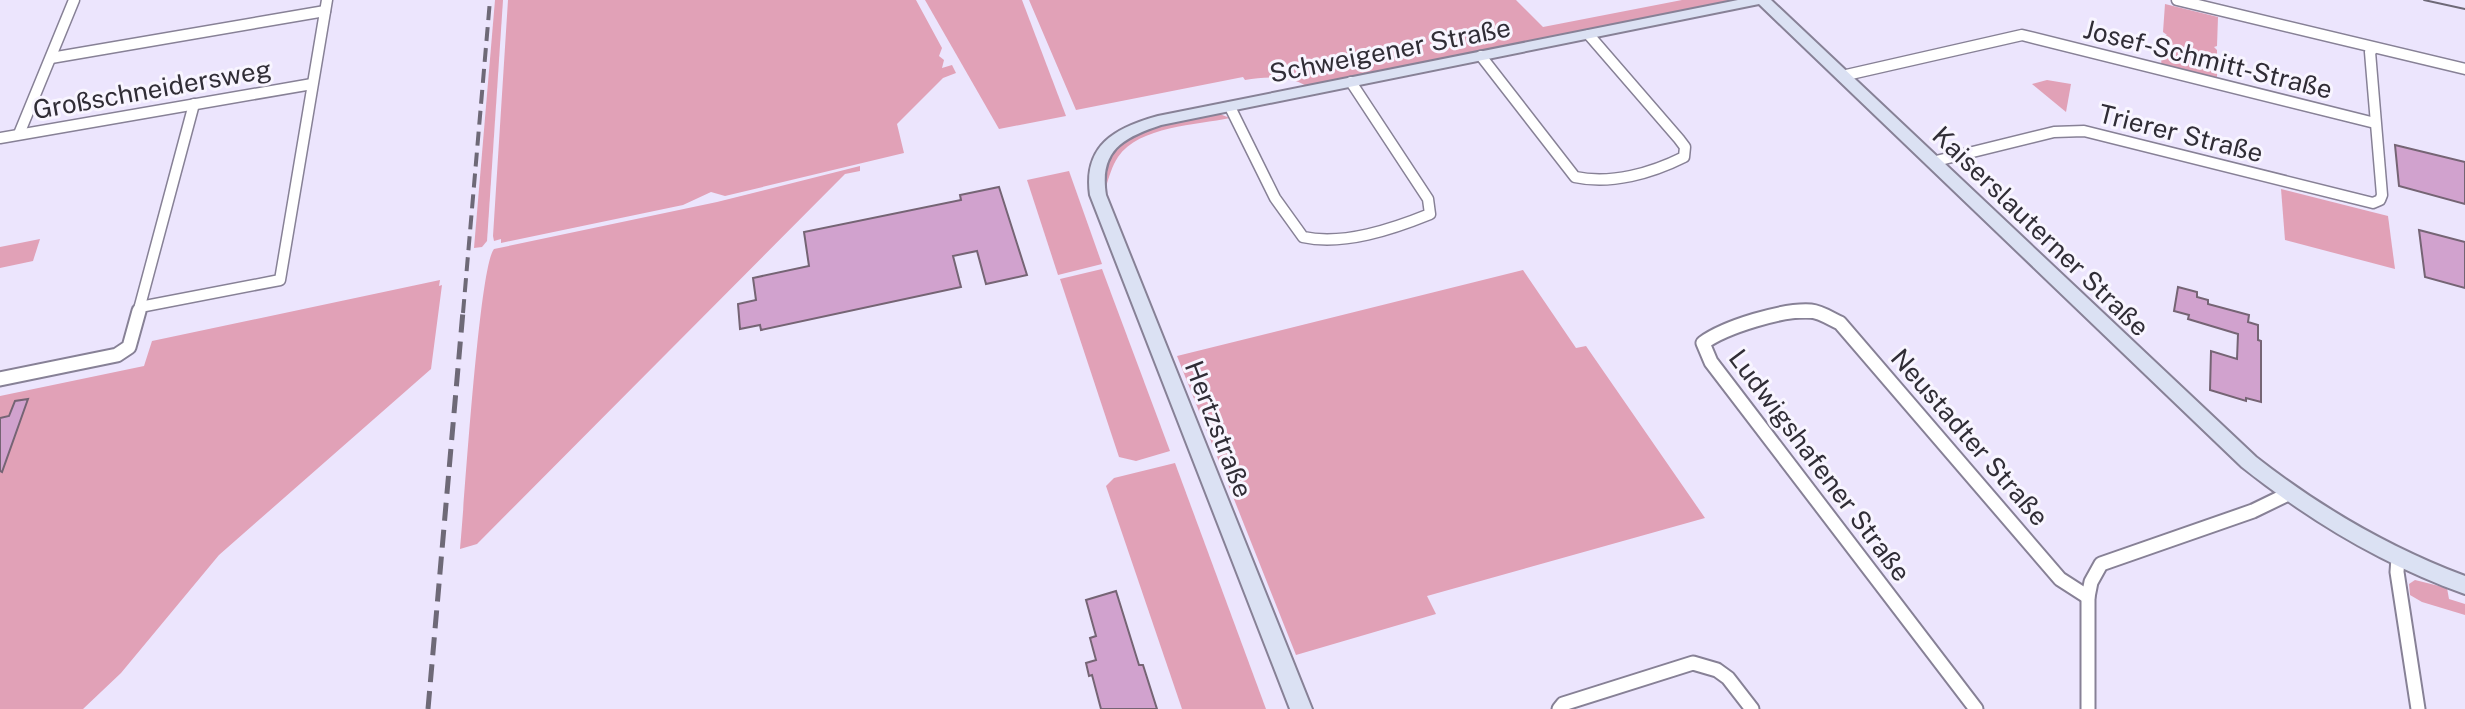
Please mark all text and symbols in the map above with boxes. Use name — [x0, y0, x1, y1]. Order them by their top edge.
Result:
street label: Schweigener Straße — [1267, 11, 1513, 89]
street label: Josef-Schmitt-Straße — [2080, 13, 2336, 105]
street label: Großschneidersweg — [30, 53, 274, 125]
street label: Trierer Straße — [2096, 98, 2266, 168]
street label: Kaiserslauterner Straße — [1926, 120, 2156, 342]
street label: Neustadter Straße — [1885, 342, 2055, 532]
street label: Ludwigshafener Straße — [1723, 343, 1917, 587]
street label: Hertzstraße — [1179, 356, 1259, 502]

